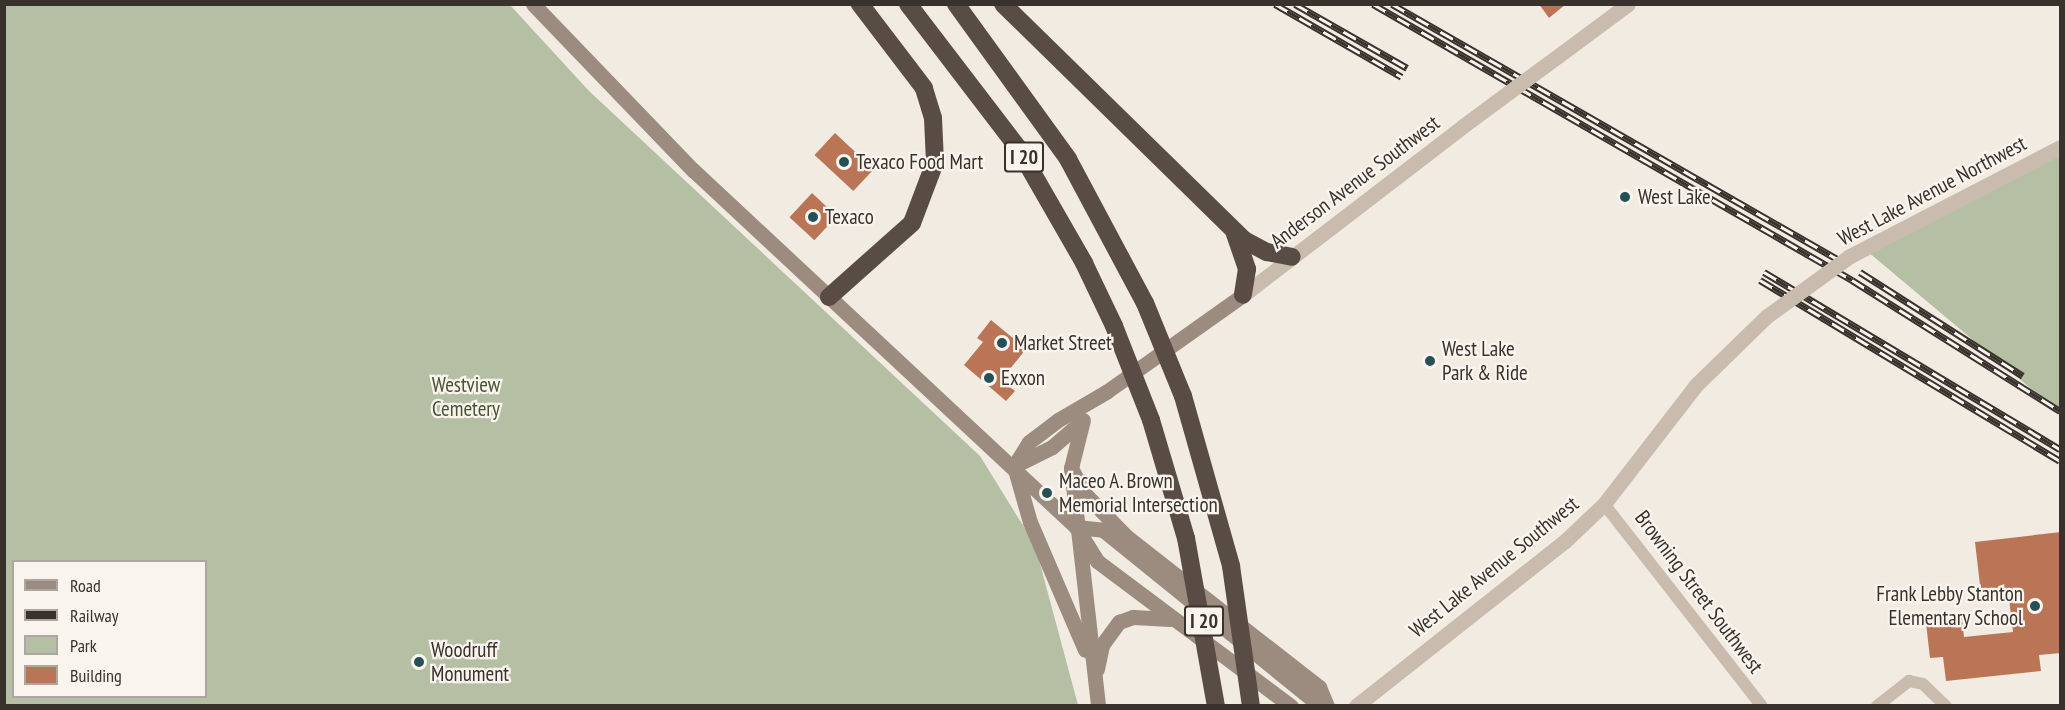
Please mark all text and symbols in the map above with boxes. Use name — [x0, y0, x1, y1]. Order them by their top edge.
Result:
street label: Anderson Avenue Southwest — [1265, 110, 1445, 254]
street label: West Lake Avenue Northwest — [1833, 131, 2031, 251]
road number: I 20 — [1003, 140, 1045, 174]
place label: Texaco Food Mart — [856, 149, 983, 175]
marker: Texaco Food Mart — [837, 155, 851, 169]
place label: West Lake — [1638, 184, 1711, 210]
marker: West Lake — [1616, 188, 1634, 206]
place label: Texaco — [825, 204, 874, 230]
marker: Texaco — [806, 210, 820, 224]
place label: Market Street — [1014, 330, 1112, 356]
marker: Market Street — [995, 336, 1009, 350]
place label: West Lake Park & Ride — [1442, 336, 1528, 386]
marker: West Lake Park & Ride — [1423, 354, 1437, 368]
place label: Exxon — [1001, 365, 1045, 391]
marker: Exxon — [982, 371, 996, 385]
park label: Westview Cemetery — [432, 372, 500, 422]
place label: Maceo A. Brown Memorial Intersection — [1059, 468, 1218, 518]
marker: Maceo A. Brown Memorial Intersection — [1040, 486, 1054, 500]
street label: West Lake Avenue Southwest — [1404, 491, 1584, 643]
street label: Browning Street Southwest — [1630, 506, 1768, 678]
legend — [12, 560, 207, 698]
text: Road — [70, 574, 101, 597]
place label: Frank Lebby Stanton Elementary School — [1875, 581, 2023, 631]
marker: Frank Lebby Stanton Elementary School — [2028, 599, 2042, 613]
text: Railway — [70, 604, 119, 627]
road number: I 20 — [1183, 604, 1225, 638]
text: Park — [70, 634, 97, 657]
place label: Woodruff Monument — [431, 637, 509, 687]
marker: Woodruff Monument — [412, 655, 426, 669]
text: Building — [70, 664, 122, 687]

